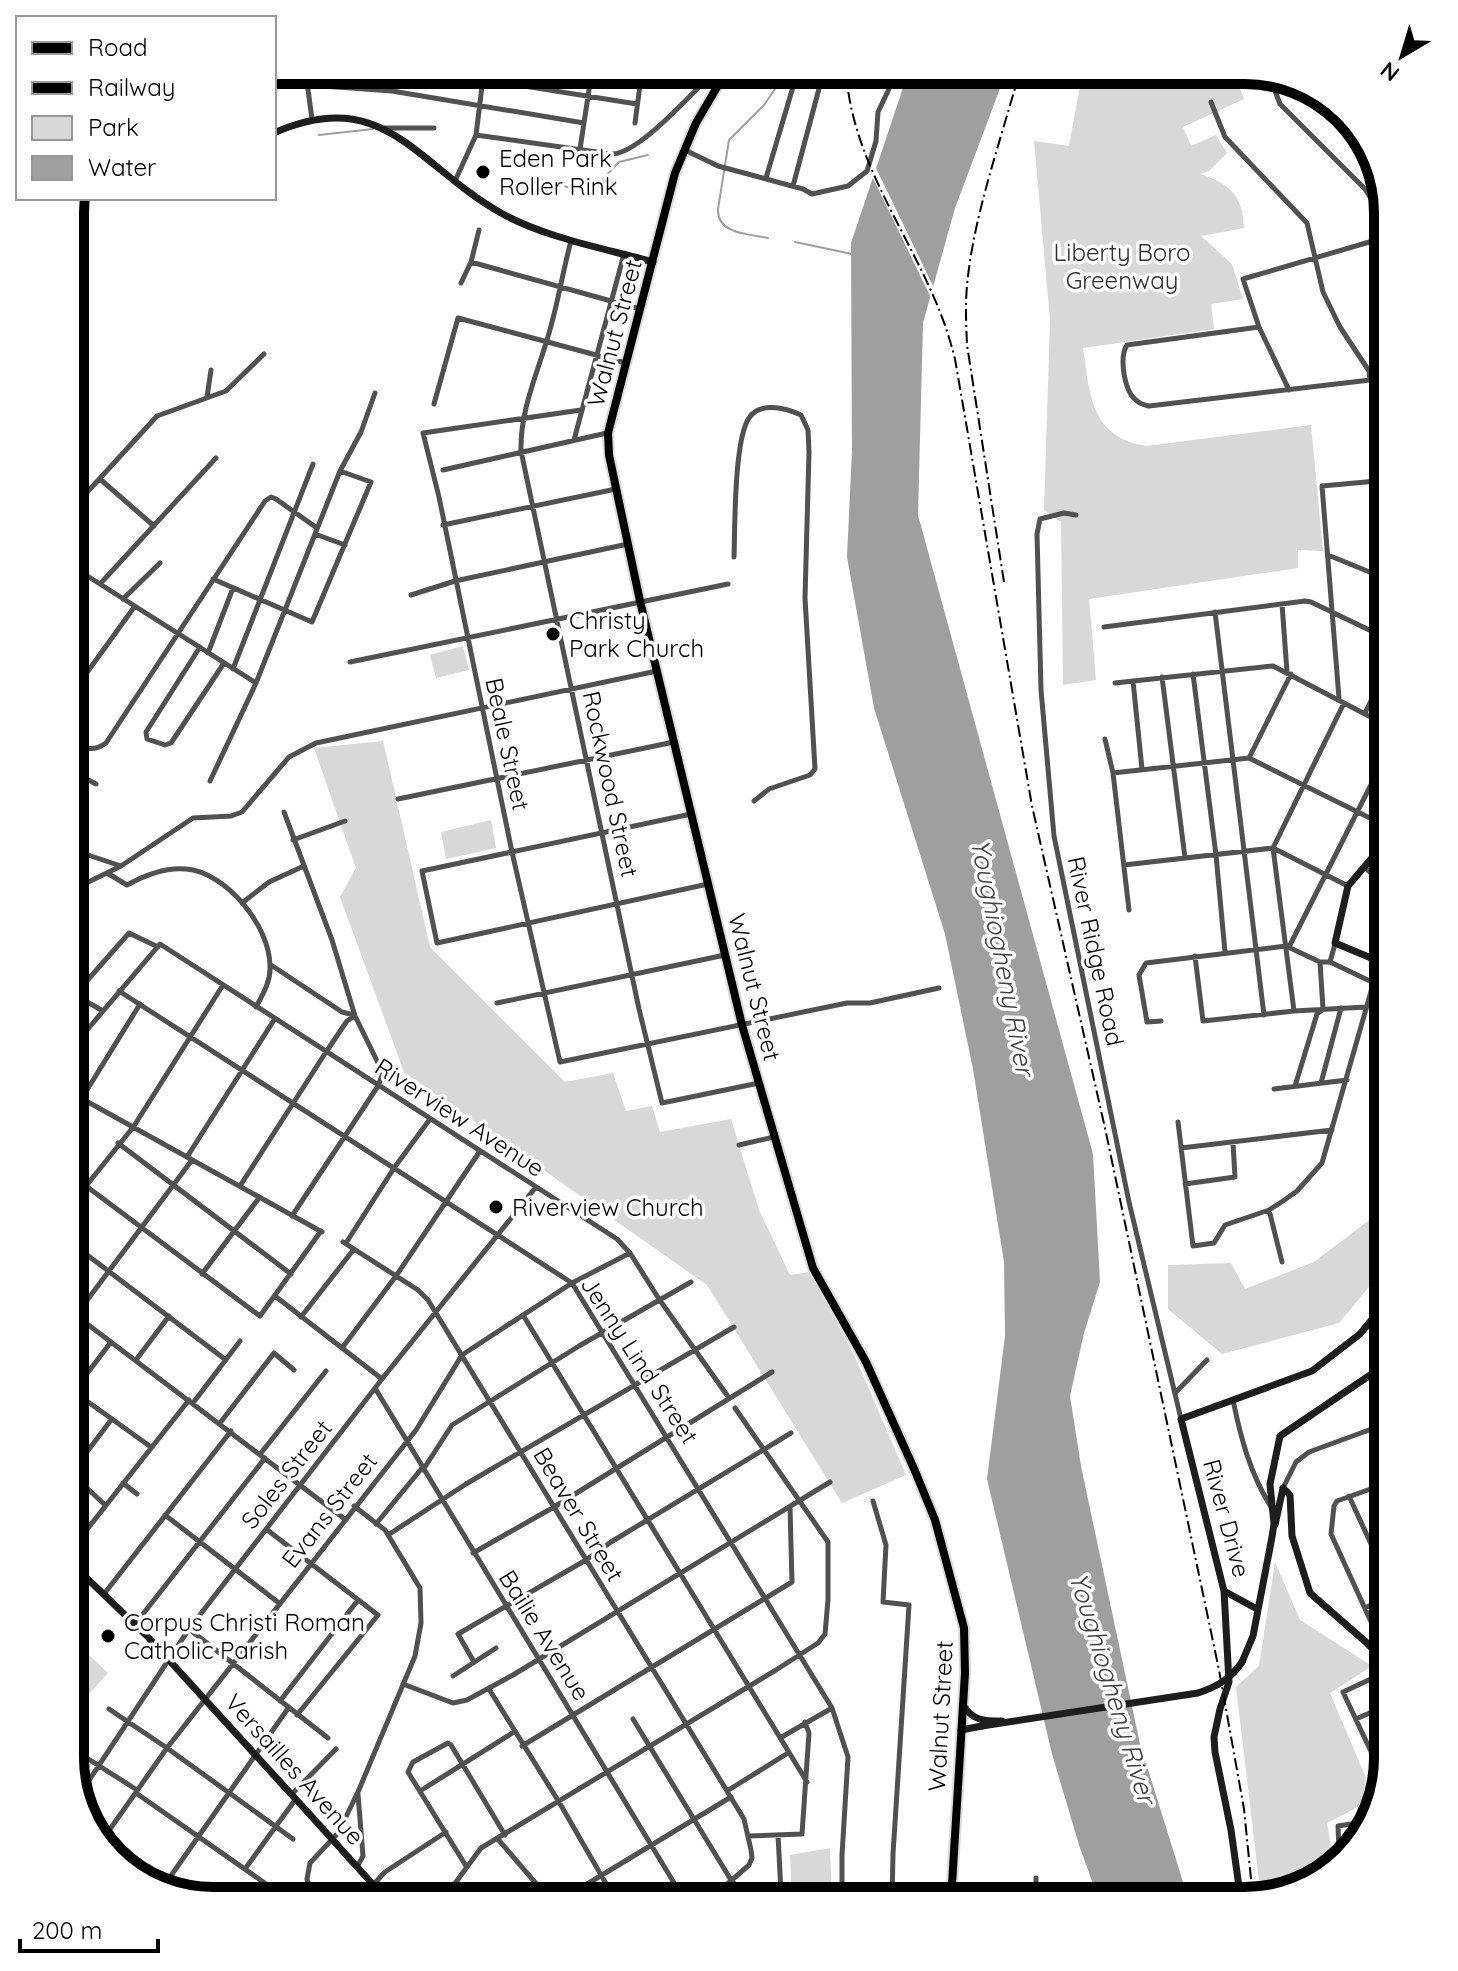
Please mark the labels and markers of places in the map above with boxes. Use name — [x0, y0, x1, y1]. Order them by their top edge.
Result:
place label: Eden Park Roller Rink — [499, 143, 618, 201]
marker: Eden Park Roller Rink — [474, 163, 492, 181]
place label: Christy Park Church — [569, 605, 704, 663]
marker: Christy Park Church — [544, 625, 562, 643]
place label: Riverview Church — [512, 1192, 704, 1222]
marker: Riverview Church — [487, 1198, 505, 1216]
place label: Corpus Christi Roman Catholic Parish — [124, 1607, 365, 1665]
marker: Corpus Christi Roman Catholic Parish — [99, 1627, 117, 1645]

